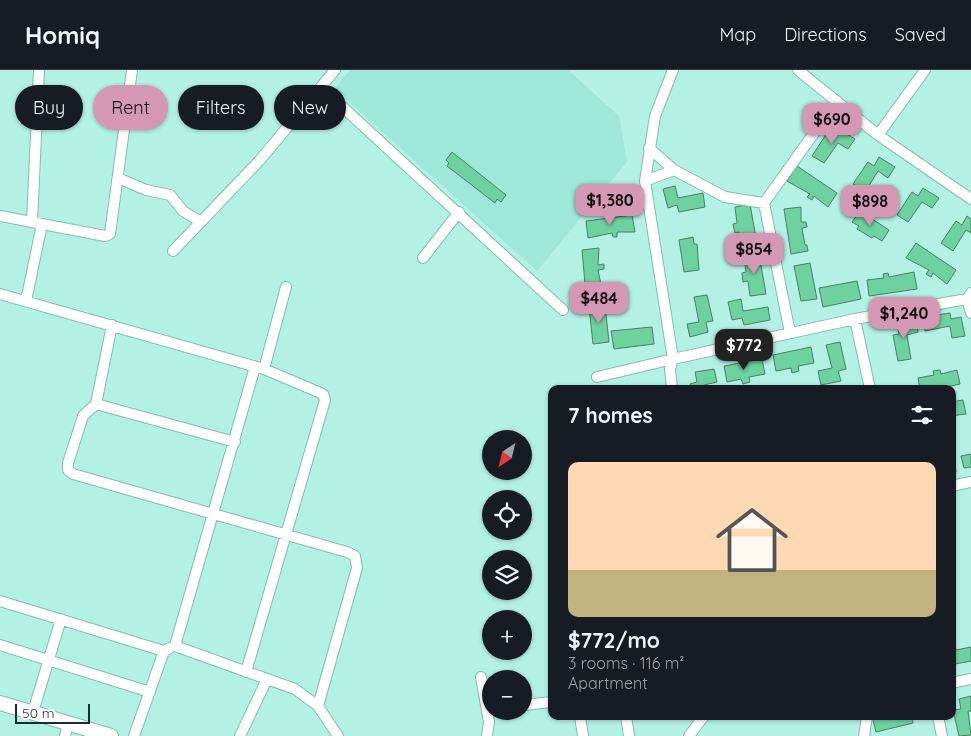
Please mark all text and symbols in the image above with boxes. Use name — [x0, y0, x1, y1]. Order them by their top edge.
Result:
text: Homiq — [25, 20, 100, 50]
text: Map — [719, 23, 756, 46]
text: Directions — [784, 23, 867, 46]
text: Saved — [895, 23, 946, 46]
chip: Buy — [15, 85, 83, 130]
chip: Rent — [93, 85, 168, 130]
chip: Filters — [178, 85, 264, 130]
chip: New — [274, 85, 346, 130]
pin: $690 — [802, 102, 862, 145]
text: $690 — [813, 109, 851, 129]
pin: $1,380 — [569, 184, 651, 226]
pin: $898 — [840, 184, 900, 227]
text: $1,380 — [586, 190, 634, 210]
text: $898 — [852, 191, 888, 211]
pin: $854 — [724, 232, 784, 275]
text: $854 — [736, 239, 772, 259]
pin: $484 — [569, 282, 629, 324]
text: $484 — [580, 288, 618, 308]
pin: $1,240 — [863, 296, 945, 339]
text: $1,240 — [880, 303, 928, 323]
pin: $772 — [714, 328, 774, 371]
text: $772 — [726, 335, 762, 355]
icon: filters — [908, 401, 936, 429]
text: 7 homes — [568, 402, 653, 428]
north arrow — [482, 430, 532, 480]
map controls — [482, 430, 532, 720]
button: locate — [482, 490, 532, 540]
icon: home — [707, 495, 797, 585]
button: layers — [482, 550, 532, 600]
button: + — [482, 610, 532, 660]
text: $772/mo — [568, 627, 660, 653]
text: 3 rooms · 116 m² — [568, 653, 684, 673]
button: − — [482, 670, 532, 720]
text: Apartment — [568, 673, 648, 693]
scale bar — [15, 701, 90, 724]
text: 50 m — [22, 704, 55, 722]

